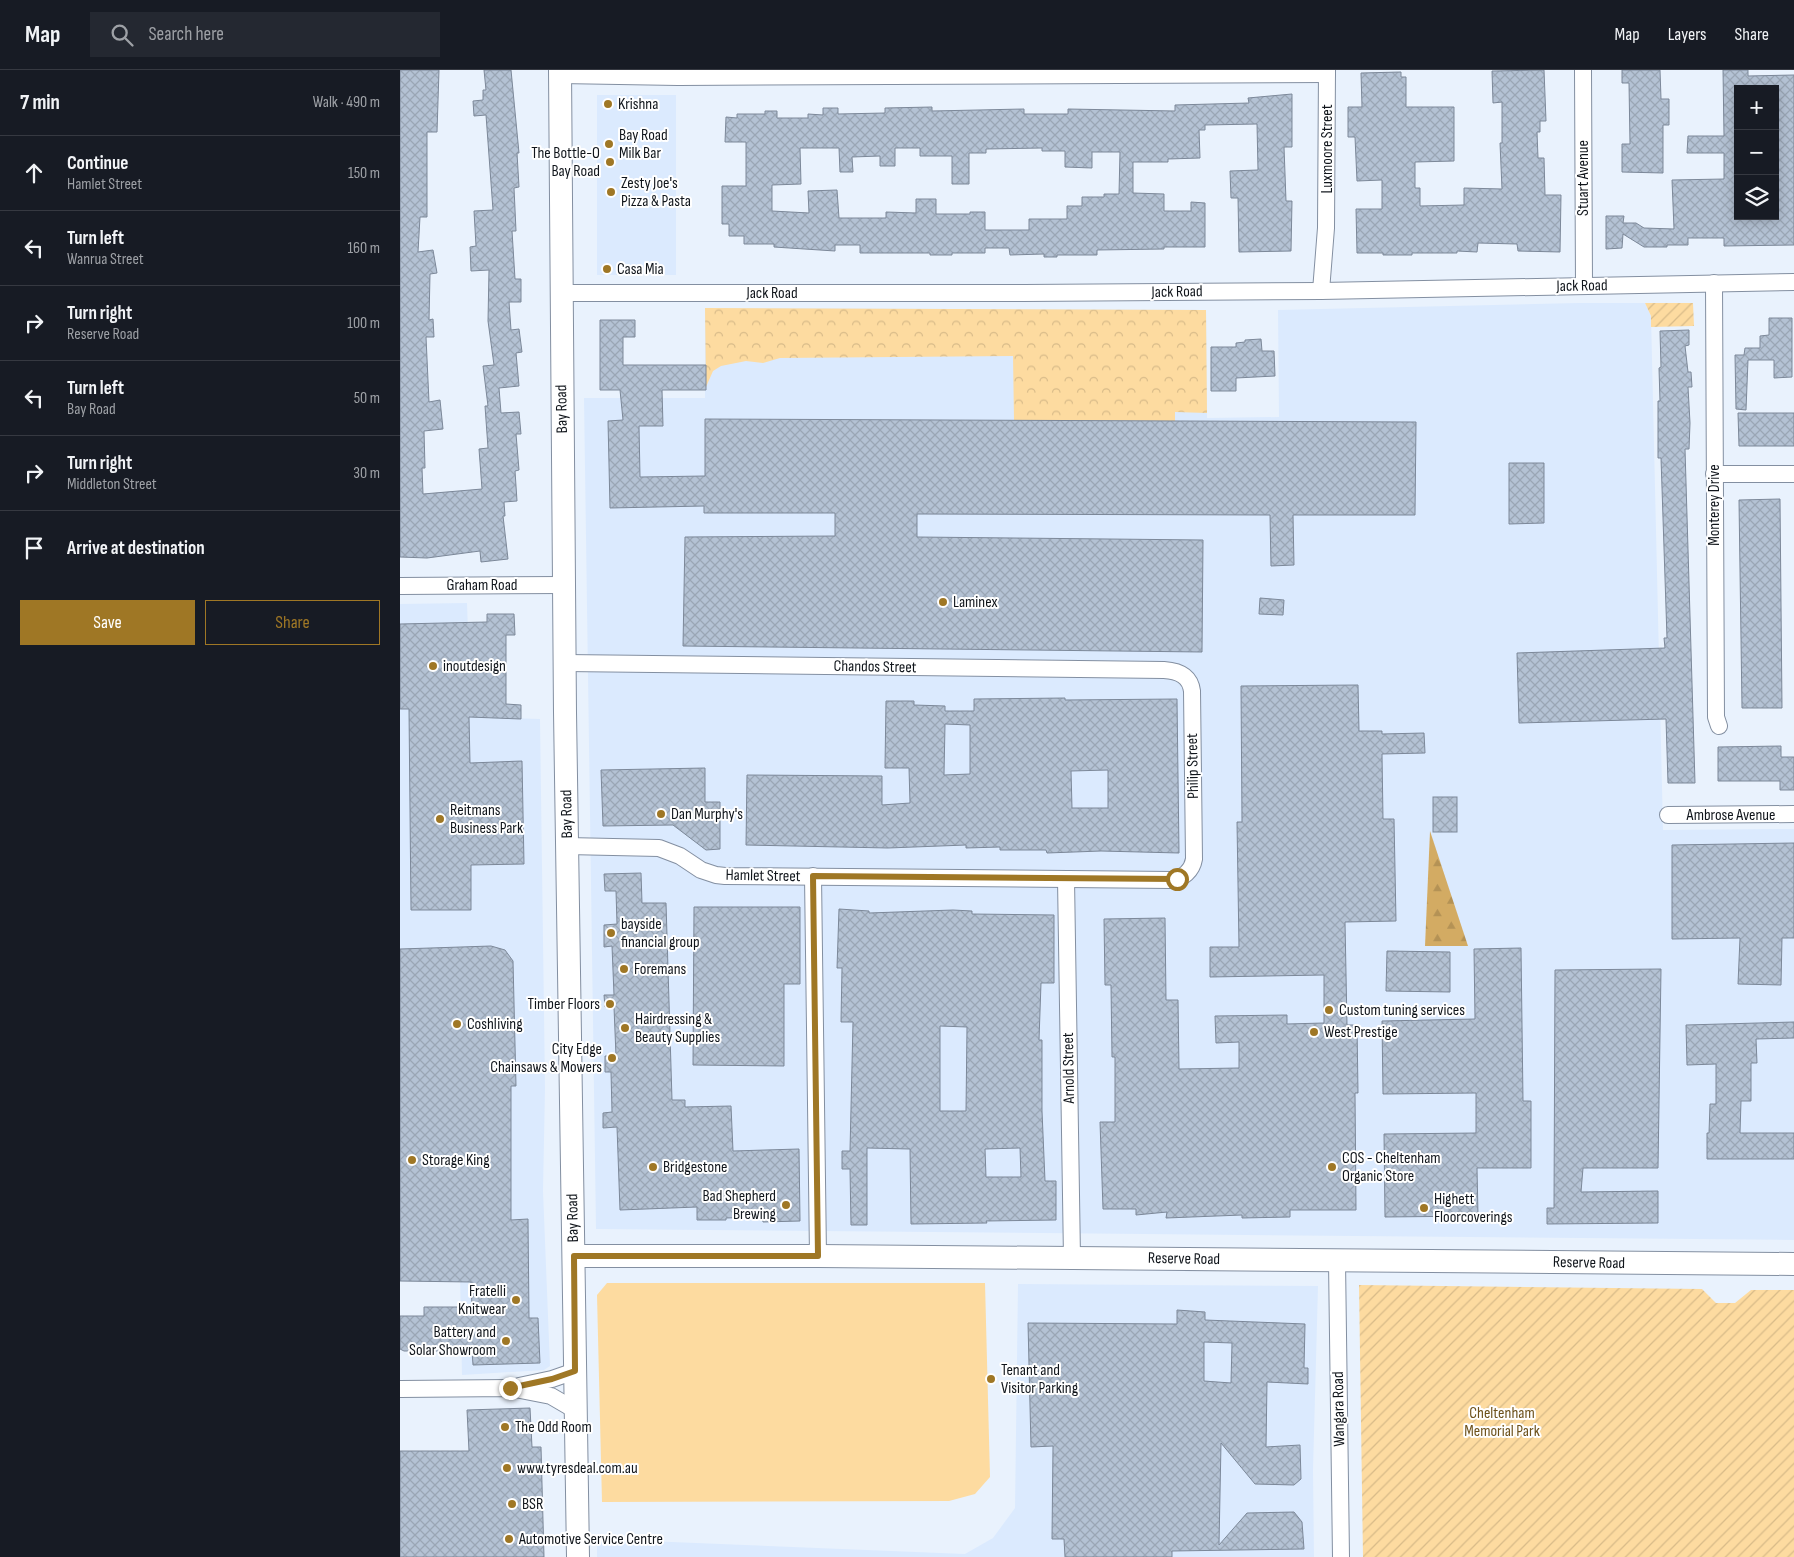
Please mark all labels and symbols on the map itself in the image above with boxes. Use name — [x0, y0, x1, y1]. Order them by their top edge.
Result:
place label: Krishna — [618, 95, 658, 114]
marker: Krishna — [602, 98, 614, 110]
street label: Luxmoore Street — [1318, 104, 1337, 194]
place label: Bay Road Milk Bar — [619, 126, 668, 163]
marker: Bay Road Milk Bar — [603, 138, 615, 150]
street label: Stuart Avenue — [1574, 140, 1593, 216]
place label: The Bottle-O Bay Road — [531, 144, 600, 181]
marker: The Bottle-O Bay Road — [604, 156, 616, 168]
place label: Zesty Joe's Pizza & Pasta — [621, 174, 691, 211]
marker: Zesty Joe's Pizza & Pasta — [605, 186, 617, 198]
place label: Casa Mia — [617, 260, 664, 279]
marker: Casa Mia — [601, 263, 613, 275]
street label: Jack Road — [1555, 276, 1608, 296]
street label: Jack Road — [1150, 282, 1203, 302]
street label: Jack Road — [745, 284, 798, 303]
street label: Bay Road — [552, 385, 572, 433]
street label: Monterey Drive — [1705, 464, 1724, 546]
street label: Graham Road — [447, 576, 518, 595]
place label: Laminex — [953, 593, 997, 612]
marker: Laminex — [937, 596, 949, 608]
place label: inoutdesign — [443, 657, 506, 676]
street label: Chandos Street — [833, 657, 917, 677]
marker: inoutdesign — [427, 660, 439, 672]
street label: Philip Street — [1183, 733, 1203, 799]
street label: Bay Road — [557, 790, 577, 838]
place label: Reitmans Business Park — [450, 801, 523, 838]
place label: Dan Murphy's — [671, 805, 743, 824]
street label: Ambrose Avenue — [1686, 806, 1775, 825]
marker: Dan Murphy's — [655, 808, 667, 820]
marker: Reitmans Business Park — [434, 813, 446, 825]
street label: Hamlet Street — [725, 866, 801, 886]
route start — [1166, 868, 1189, 891]
place label: bayside financial group — [621, 915, 700, 952]
marker: bayside financial group — [605, 927, 617, 939]
place label: Foremans — [634, 960, 687, 979]
marker: Foremans — [618, 963, 630, 975]
place label: Timber Floors — [528, 995, 600, 1014]
marker: Timber Floors — [604, 998, 616, 1010]
place label: Custom tuning services — [1339, 1001, 1465, 1020]
marker: Custom tuning services — [1323, 1004, 1335, 1016]
place label: Hairdressing & Beauty Supplies — [635, 1010, 721, 1047]
place label: Coshliving — [467, 1015, 523, 1034]
marker: Coshliving — [451, 1018, 463, 1030]
marker: Hairdressing & Beauty Supplies — [619, 1022, 631, 1034]
place label: West Prestige — [1324, 1023, 1398, 1042]
marker: West Prestige — [1308, 1026, 1320, 1038]
street label: Arnold Street — [1059, 1032, 1079, 1105]
place label: City Edge Chainsaws & Mowers — [490, 1040, 602, 1077]
marker: City Edge Chainsaws & Mowers — [606, 1052, 618, 1064]
place label: COS - Cheltenham Organic Store — [1342, 1149, 1441, 1186]
place label: Storage King — [422, 1151, 490, 1170]
marker: Storage King — [406, 1154, 418, 1166]
place label: Bridgestone — [663, 1158, 728, 1177]
marker: Bridgestone — [647, 1161, 659, 1173]
marker: COS - Cheltenham Organic Store — [1326, 1161, 1338, 1173]
place label: Bad Shepherd Brewing — [702, 1187, 776, 1224]
place label: Highett Floorcoverings — [1434, 1190, 1513, 1227]
street label: Bay Road — [563, 1194, 583, 1242]
marker: Bad Shepherd Brewing — [780, 1199, 792, 1211]
marker: Highett Floorcoverings — [1418, 1202, 1430, 1214]
street label: Reserve Road — [1148, 1249, 1220, 1269]
street label: Reserve Road — [1553, 1253, 1625, 1273]
place label: Fratelli Knitwear — [458, 1282, 506, 1319]
marker: Fratelli Knitwear — [510, 1294, 522, 1306]
place label: Battery and Solar Showroom — [409, 1323, 496, 1360]
marker: Battery and Solar Showroom — [500, 1335, 512, 1347]
place label: Tenant and Visitor Parking — [1001, 1361, 1078, 1398]
street label: Wangara Road — [1329, 1371, 1349, 1447]
marker: Tenant and Visitor Parking — [985, 1373, 997, 1385]
route end — [499, 1377, 522, 1400]
park label: Cheltenham Memorial Park — [1464, 1404, 1540, 1441]
place label: The Odd Room — [515, 1418, 592, 1437]
marker: The Odd Room — [499, 1421, 511, 1433]
place label: www.tyresdeal.com.au — [517, 1459, 638, 1478]
marker: www.tyresdeal.com.au — [501, 1462, 513, 1474]
place label: BSR — [522, 1495, 543, 1514]
marker: BSR — [506, 1498, 518, 1510]
place label: Automotive Service Centre — [518, 1530, 663, 1549]
marker: Automotive Service Centre — [503, 1533, 515, 1545]

